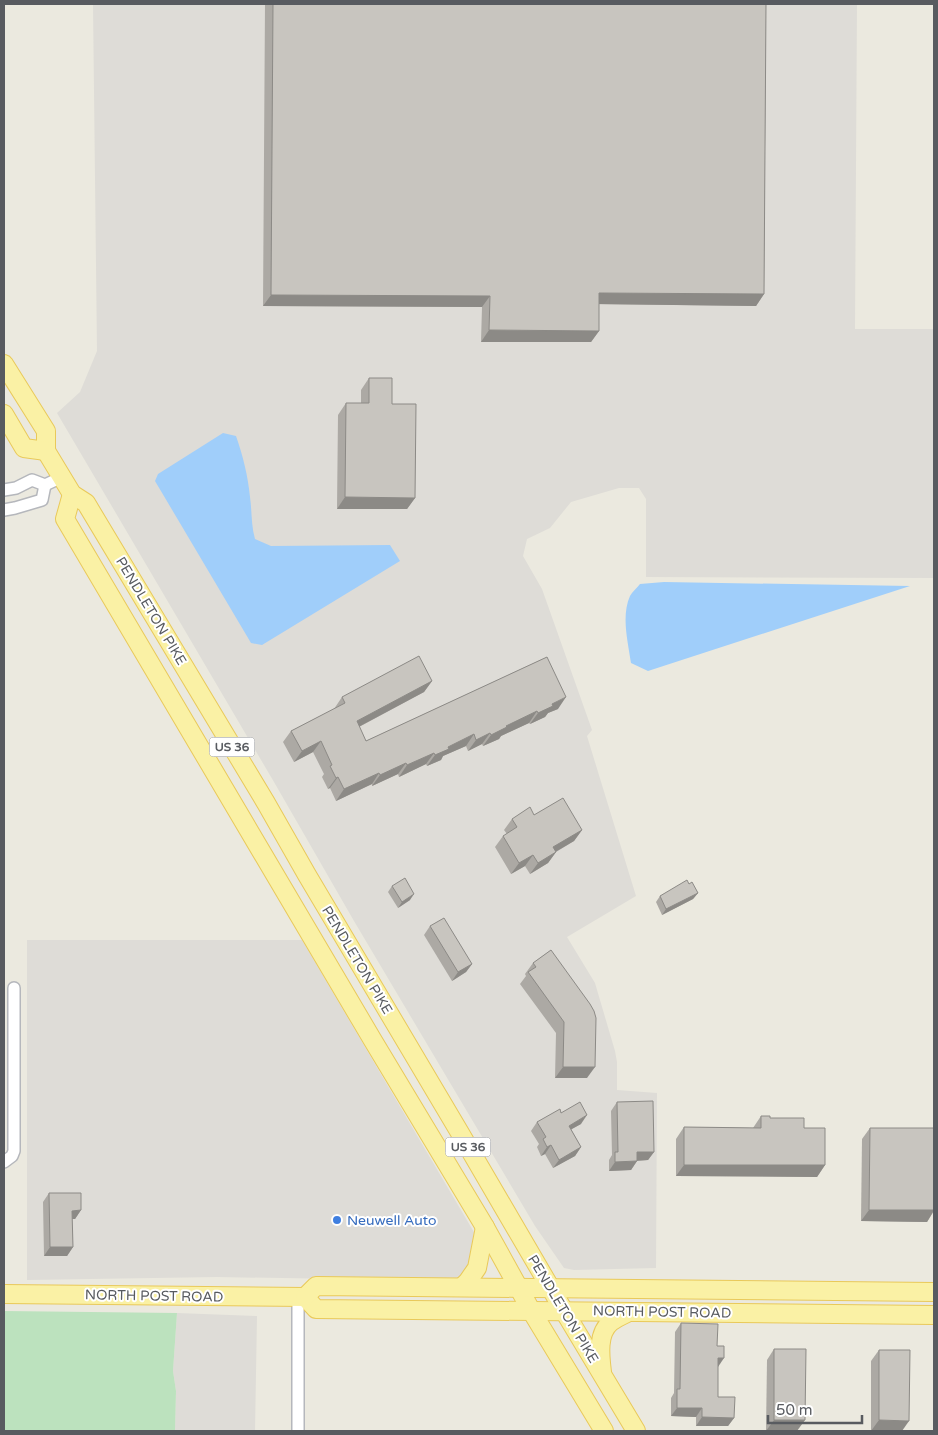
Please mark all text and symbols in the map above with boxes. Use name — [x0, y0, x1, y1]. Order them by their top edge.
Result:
street label: PENDLETON PIKE — [112, 554, 190, 668]
road number: US 36 — [210, 738, 254, 756]
street label: PENDLETON PIKE — [318, 903, 396, 1017]
road number: US 36 — [446, 1138, 490, 1156]
place label: Neuwell Auto — [347, 1212, 437, 1229]
marker: Neuwell Auto — [331, 1214, 343, 1226]
street label: PENDLETON PIKE — [524, 1252, 602, 1366]
street label: NORTH POST ROAD — [85, 1286, 223, 1306]
street label: NORTH POST ROAD — [593, 1302, 731, 1322]
scale bar — [768, 1392, 862, 1424]
text: 50 m — [776, 1401, 813, 1419]

